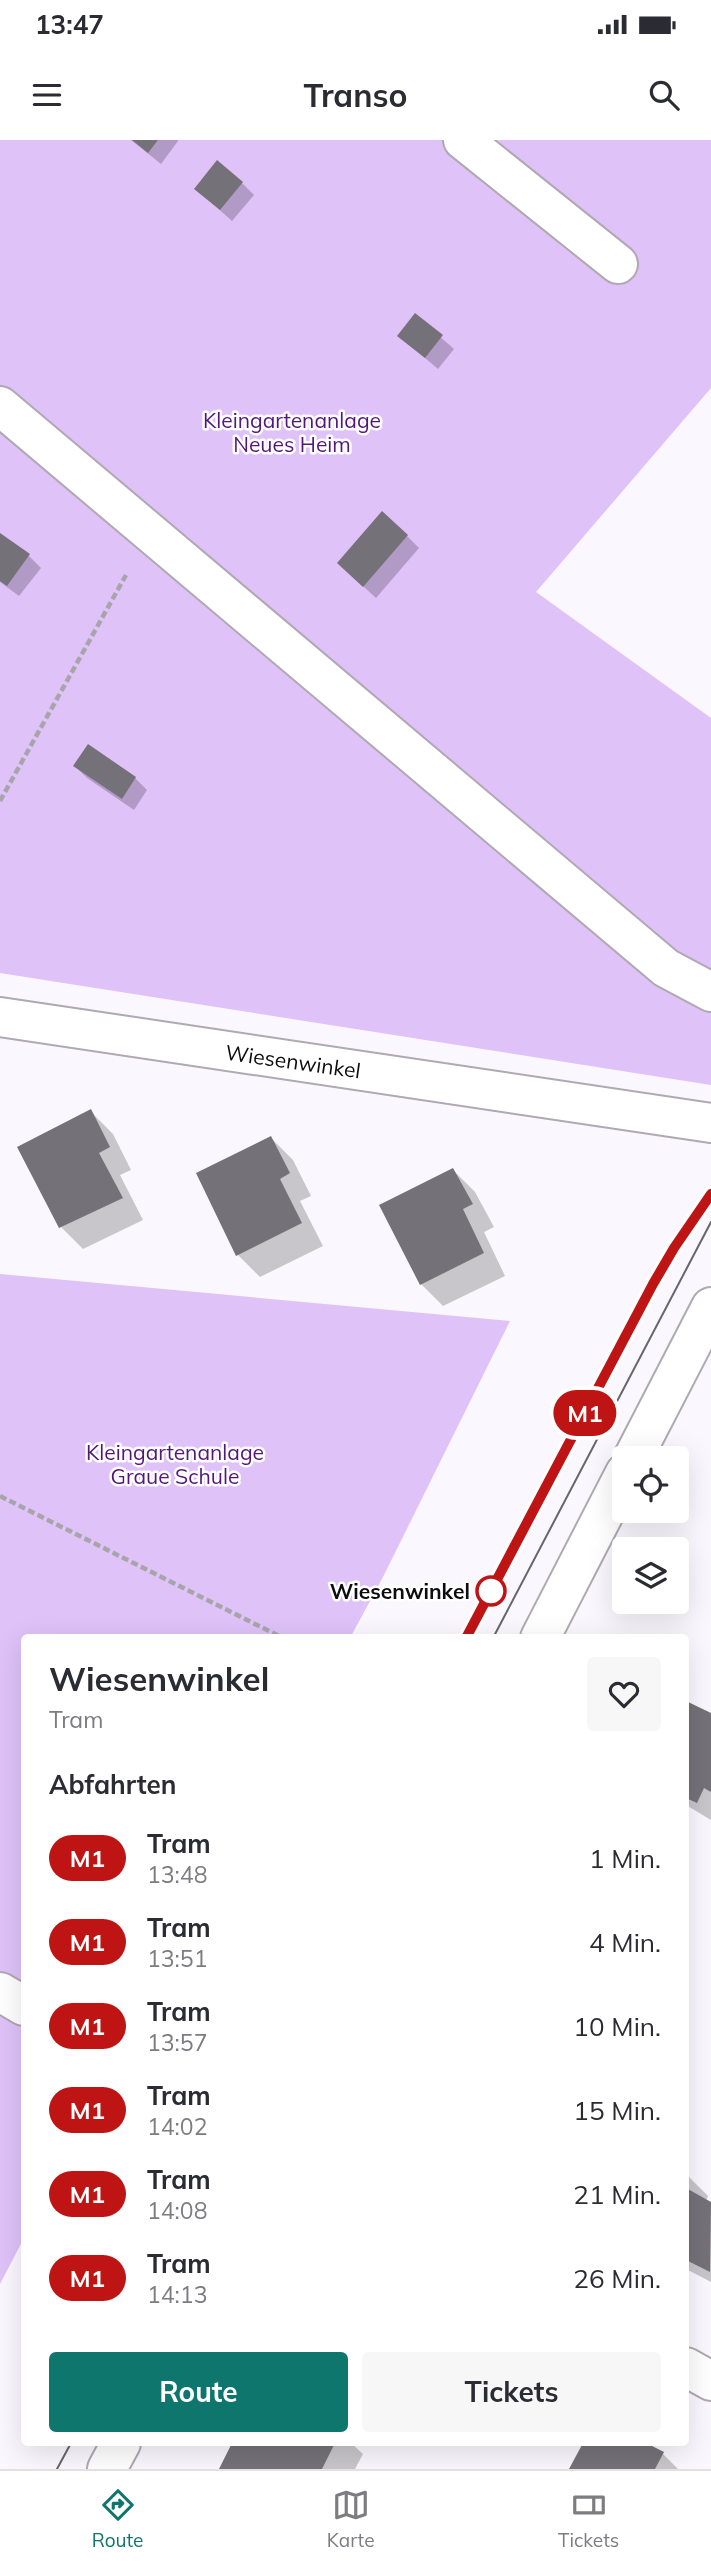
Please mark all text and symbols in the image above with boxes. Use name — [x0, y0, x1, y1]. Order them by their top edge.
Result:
text: 13:47 — [35, 8, 104, 41]
text: Transo — [304, 75, 407, 115]
icon: menu — [28, 76, 66, 114]
icon: search — [645, 76, 683, 114]
park label: Kleingartenanlage Neues Heim — [203, 407, 381, 457]
street label: Wiesenwinkel — [224, 1039, 362, 1083]
line badge: M1 — [554, 1390, 616, 1436]
text: M1 — [567, 1398, 603, 1428]
park label: Kleingartenanlage Graue Schule — [86, 1439, 264, 1489]
map controls — [612, 1446, 689, 1614]
button: locate — [612, 1446, 689, 1523]
button: layers — [612, 1537, 689, 1614]
marker: Wiesenwinkel — [476, 1576, 506, 1606]
place label: Wiesenwinkel — [330, 1578, 470, 1604]
button: heart — [587, 1657, 661, 1731]
text: Wiesenwinkel — [49, 1658, 269, 1699]
text: Tram — [49, 1705, 103, 1734]
text: Abfahrten — [49, 1768, 176, 1801]
text: Tram — [147, 1827, 211, 1860]
text: 1 Min. — [589, 1842, 661, 1875]
text: M1 — [70, 1843, 105, 1873]
text: 13:48 — [147, 1860, 207, 1889]
text: Tram — [147, 1911, 211, 1944]
text: 4 Min. — [589, 1926, 661, 1959]
text: M1 — [70, 1927, 105, 1957]
text: 13:51 — [147, 1944, 207, 1973]
text: Tram — [147, 1995, 211, 2028]
text: 10 Min. — [573, 2010, 661, 2043]
text: M1 — [70, 2011, 105, 2041]
text: 13:57 — [147, 2028, 207, 2057]
text: Tram — [147, 2079, 211, 2112]
text: 15 Min. — [573, 2094, 661, 2127]
text: M1 — [70, 2095, 105, 2125]
text: 14:02 — [147, 2112, 207, 2141]
text: Tram — [147, 2163, 211, 2196]
text: 21 Min. — [573, 2178, 661, 2211]
text: M1 — [70, 2179, 105, 2209]
text: 14:08 — [147, 2196, 207, 2225]
text: Tram — [147, 2247, 211, 2280]
text: 26 Min. — [573, 2262, 661, 2295]
text: M1 — [70, 2263, 105, 2293]
text: 14:13 — [147, 2280, 207, 2309]
button: Route — [49, 2352, 348, 2432]
button: Tickets — [362, 2352, 661, 2432]
tab: Route — [92, 2486, 143, 2552]
tab: Karte — [327, 2486, 375, 2552]
tab: Tickets — [558, 2486, 619, 2552]

